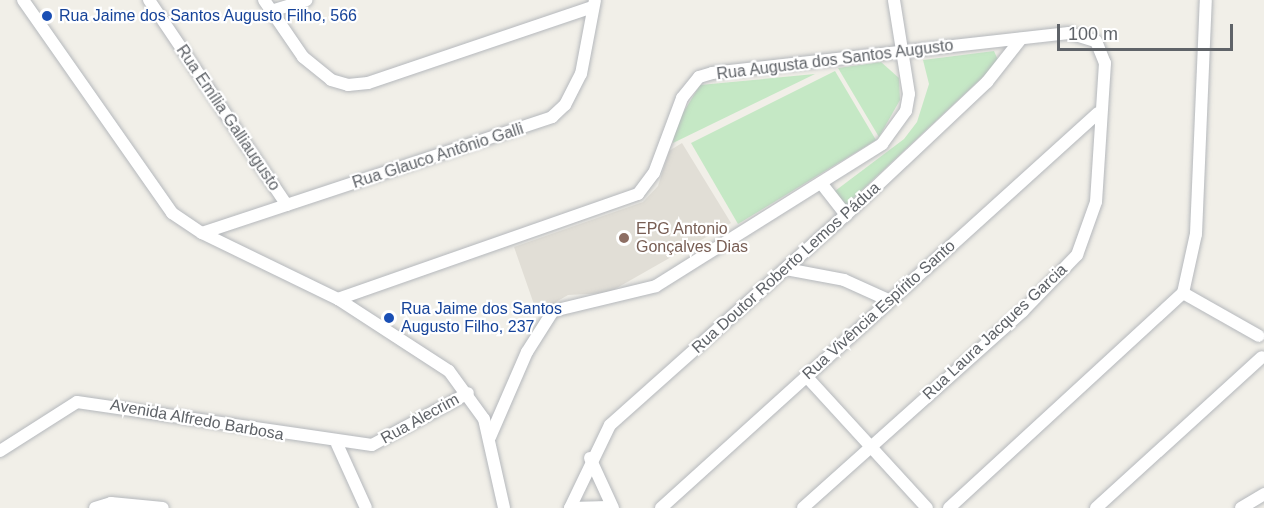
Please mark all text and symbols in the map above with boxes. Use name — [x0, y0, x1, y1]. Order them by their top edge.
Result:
place label: Rua Jaime dos Santos Augusto Filho, 566 — [59, 6, 358, 26]
marker: Rua Jaime dos Santos Augusto Filho, 566 — [40, 9, 54, 23]
scale bar — [1060, 12, 1236, 50]
text: 100 m — [1068, 24, 1118, 44]
street label: Rua Augusta dos Santos Augusto — [715, 36, 955, 84]
street label: Rua Emília Galliaugusto — [172, 41, 284, 195]
street label: Rua Glauco Antônio Galli — [350, 119, 526, 193]
street label: Rua Doutor Roberto Lemos Pádua — [688, 178, 884, 358]
place label: EPG Antonio Gonçalves Dias — [636, 219, 748, 257]
marker: EPG Antonio Gonçalves Dias — [617, 231, 631, 245]
street label: Rua Vivência Espírito Santo — [799, 236, 959, 384]
street label: Rua Laura Jacques Garcia — [919, 260, 1071, 404]
place label: Rua Jaime dos Santos Augusto Filho, 237 — [401, 299, 562, 337]
marker: Rua Jaime dos Santos Augusto Filho, 237 — [382, 311, 396, 325]
street label: Rua Alecrim — [377, 389, 463, 449]
street label: Avenida Alfredo Barbosa — [108, 395, 286, 445]

